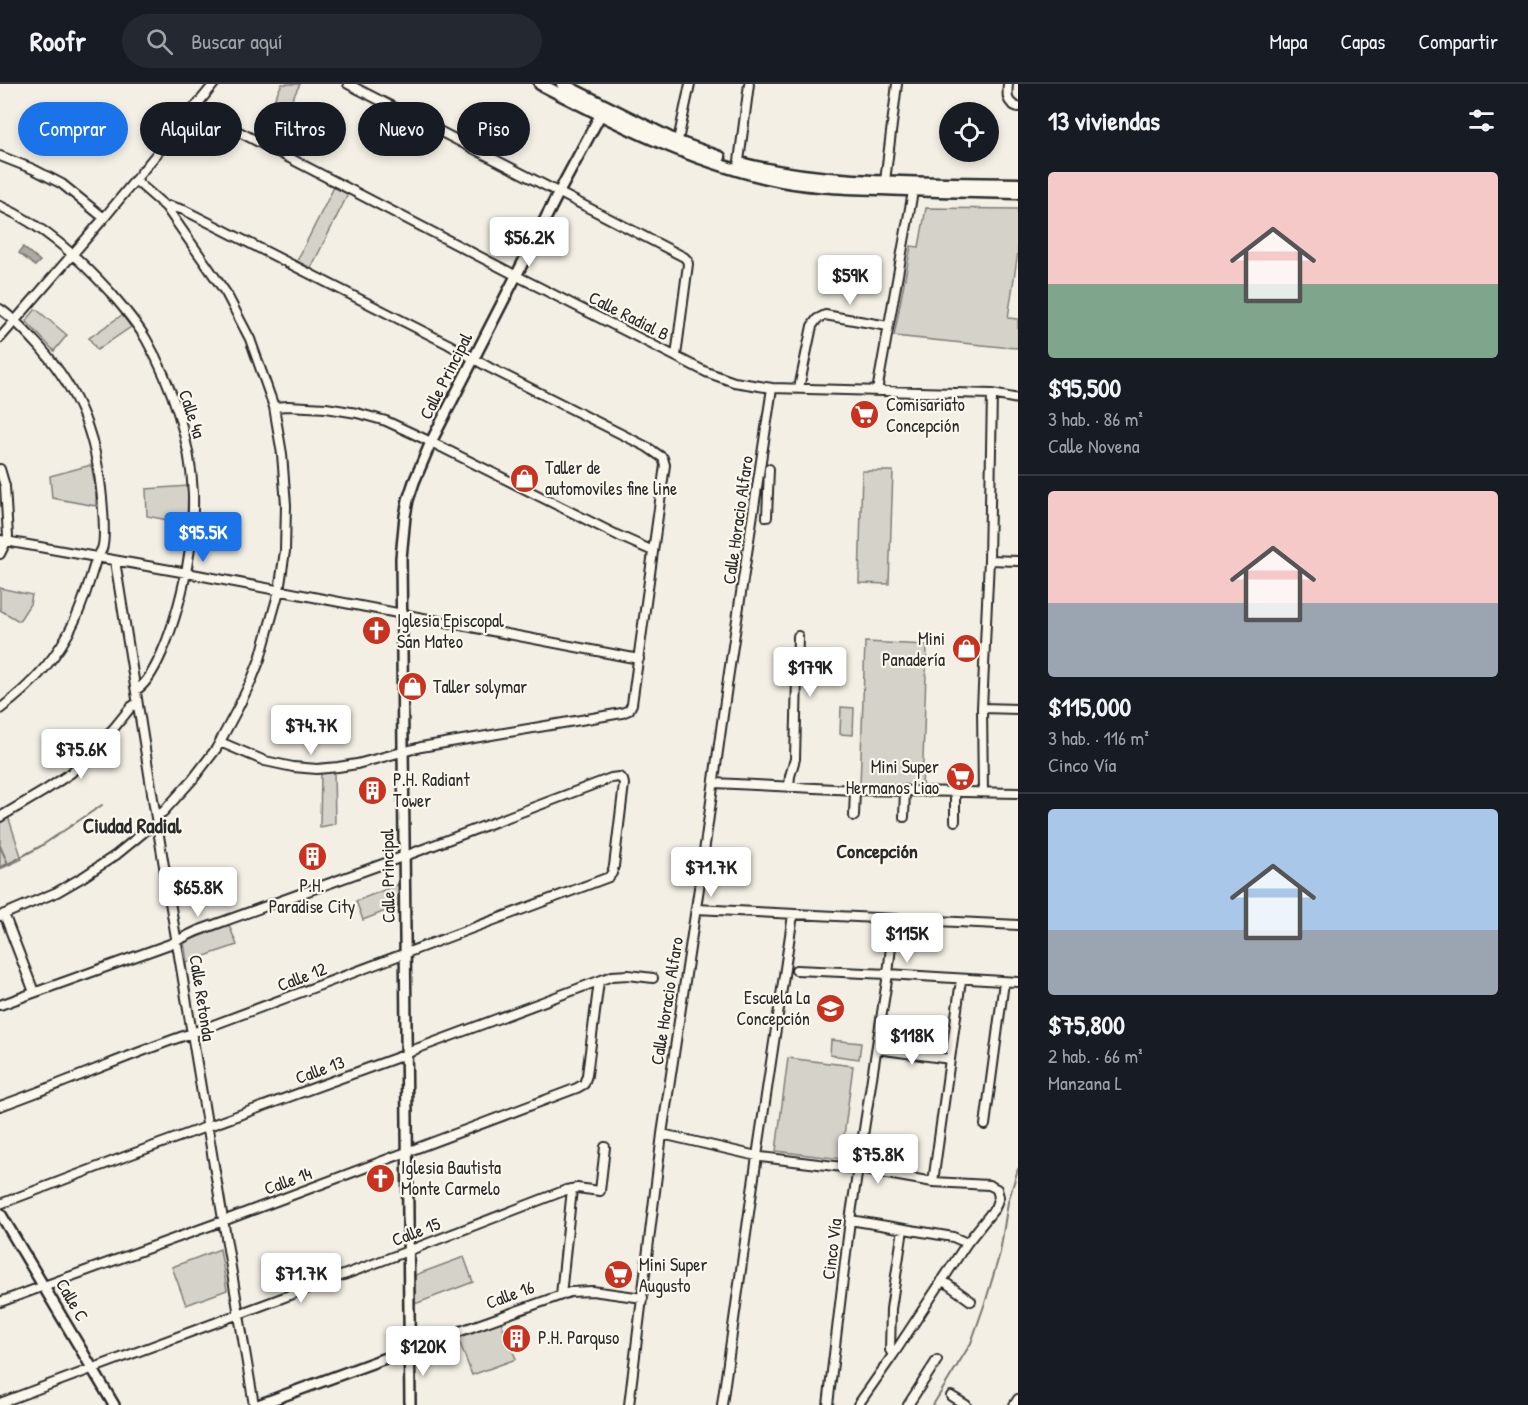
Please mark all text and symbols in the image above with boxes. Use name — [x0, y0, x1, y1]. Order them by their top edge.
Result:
search box — [122, 14, 542, 68]
text: Roofr — [30, 22, 86, 60]
icon: search — [143, 25, 176, 58]
text: Buscar aquí — [191, 26, 283, 56]
text: Mapa — [1269, 27, 1307, 56]
text: Capas — [1340, 27, 1385, 56]
text: Compartir — [1418, 27, 1498, 56]
chip: Comprar — [18, 102, 128, 156]
chip: Alquilar — [140, 102, 242, 156]
chip: Filtros — [254, 102, 346, 156]
chip: Nuevo — [358, 102, 445, 156]
chip: Piso — [457, 102, 530, 156]
map controls — [939, 102, 999, 162]
button: locate — [939, 102, 999, 162]
text: 13 viviendas — [1048, 103, 1160, 138]
icon: filters — [1465, 104, 1498, 137]
icon: home — [1219, 211, 1327, 319]
pin: $56.2K — [480, 217, 578, 268]
text: $56.2K — [504, 223, 554, 250]
pin: $59K — [814, 255, 886, 306]
text: $59K — [832, 261, 868, 288]
street label: Calle Radial B — [585, 285, 674, 347]
street label: Calle Principal — [413, 328, 478, 423]
text: $95,500 — [1048, 370, 1121, 405]
street label: Calle 4a — [173, 386, 212, 441]
place label: Comisariato Concepción — [886, 392, 965, 438]
supermarket icon: Comisariato Concepción — [849, 399, 881, 431]
text: 3 hab. · 86 m² — [1048, 405, 1143, 432]
text: Calle Novena — [1048, 432, 1140, 459]
street label: Calle Horacio Alfaro — [716, 454, 759, 586]
place label: Taller de automoviles fine line — [545, 455, 677, 501]
shop icon: Taller de automoviles fine line — [508, 462, 540, 494]
pin: $95.5K — [154, 512, 252, 563]
text: $95.5K — [178, 518, 228, 545]
icon: home — [1219, 530, 1327, 638]
place label: Iglesia Episcopal San Mateo — [397, 608, 504, 654]
church icon: Iglesia Episcopal San Mateo — [360, 615, 392, 647]
place label: Mini Panadería — [882, 626, 945, 672]
shop icon: Mini Panadería — [950, 633, 982, 665]
pin: $179K — [768, 647, 852, 698]
text: $179K — [787, 653, 833, 680]
shop icon: Taller solymar — [396, 671, 428, 703]
place label: Taller solymar — [433, 674, 527, 699]
text: $115,000 — [1048, 689, 1131, 724]
pin: $74.7K — [262, 705, 360, 756]
text: $74.7K — [285, 711, 337, 738]
text: 3 hab. · 116 m² — [1048, 724, 1149, 751]
pin: $75.6K — [32, 729, 130, 780]
text: $75.6K — [55, 735, 107, 762]
text: Cinco Vía — [1048, 751, 1116, 778]
place label: Mini Super Hermanos Liao — [846, 754, 939, 800]
supermarket icon: Mini Super Hermanos Liao — [944, 761, 976, 793]
place label: P.H. Radiant Tower — [393, 767, 470, 813]
building icon: P.H. Radiant Tower — [356, 774, 388, 806]
district label: Ciudad Radial — [83, 811, 182, 840]
street label: Calle Principal — [374, 828, 401, 923]
district label: Concepción — [836, 837, 918, 865]
building icon: P.H. Paradise City — [296, 841, 328, 873]
pin: $71.7K — [662, 847, 760, 898]
icon: home — [1219, 848, 1327, 956]
text: $71.7K — [685, 853, 737, 880]
pin: $65.8K — [149, 867, 247, 918]
text: $65.8K — [173, 873, 223, 900]
place label: P.H. Paradise City — [269, 873, 356, 919]
pin: $115K — [865, 913, 949, 964]
text: $115K — [885, 919, 929, 946]
street label: Calle Horacio Alfaro — [644, 935, 689, 1067]
street label: Calle Retonda — [183, 953, 222, 1043]
street label: Calle 12 — [274, 956, 331, 997]
place label: Escuela La Concepción — [736, 985, 810, 1031]
school or university icon: Escuela La Concepción — [815, 992, 847, 1024]
text: $75,800 — [1048, 1007, 1125, 1042]
pin: $118K — [870, 1015, 954, 1066]
text: $118K — [890, 1021, 934, 1048]
text: 2 hab. · 66 m² — [1048, 1042, 1143, 1069]
street label: Calle 13 — [292, 1049, 348, 1090]
text: Manzana L — [1048, 1069, 1122, 1096]
pin: $75.8K — [829, 1134, 927, 1185]
text: $75.8K — [852, 1140, 904, 1167]
place label: Iglesia Bautista Monte Carmelo — [401, 1155, 501, 1201]
street label: Calle 14 — [260, 1160, 315, 1201]
church icon: Iglesia Bautista Monte Carmelo — [364, 1162, 396, 1194]
street label: Calle 15 — [388, 1211, 444, 1252]
street label: Cinco Vía — [815, 1217, 848, 1281]
place label: Mini Super Augusto — [639, 1252, 707, 1298]
pin: $71.7K — [252, 1253, 350, 1304]
text: $71.7K — [275, 1259, 327, 1286]
supermarket icon: Mini Super Augusto — [602, 1259, 634, 1291]
street label: Calle C — [50, 1274, 95, 1326]
street label: Calle 16 — [482, 1274, 537, 1315]
building icon: P.H. Parquso — [501, 1322, 533, 1354]
place label: P.H. Parquso — [538, 1325, 619, 1350]
pin: $120K — [381, 1326, 465, 1377]
text: $120K — [400, 1332, 446, 1359]

